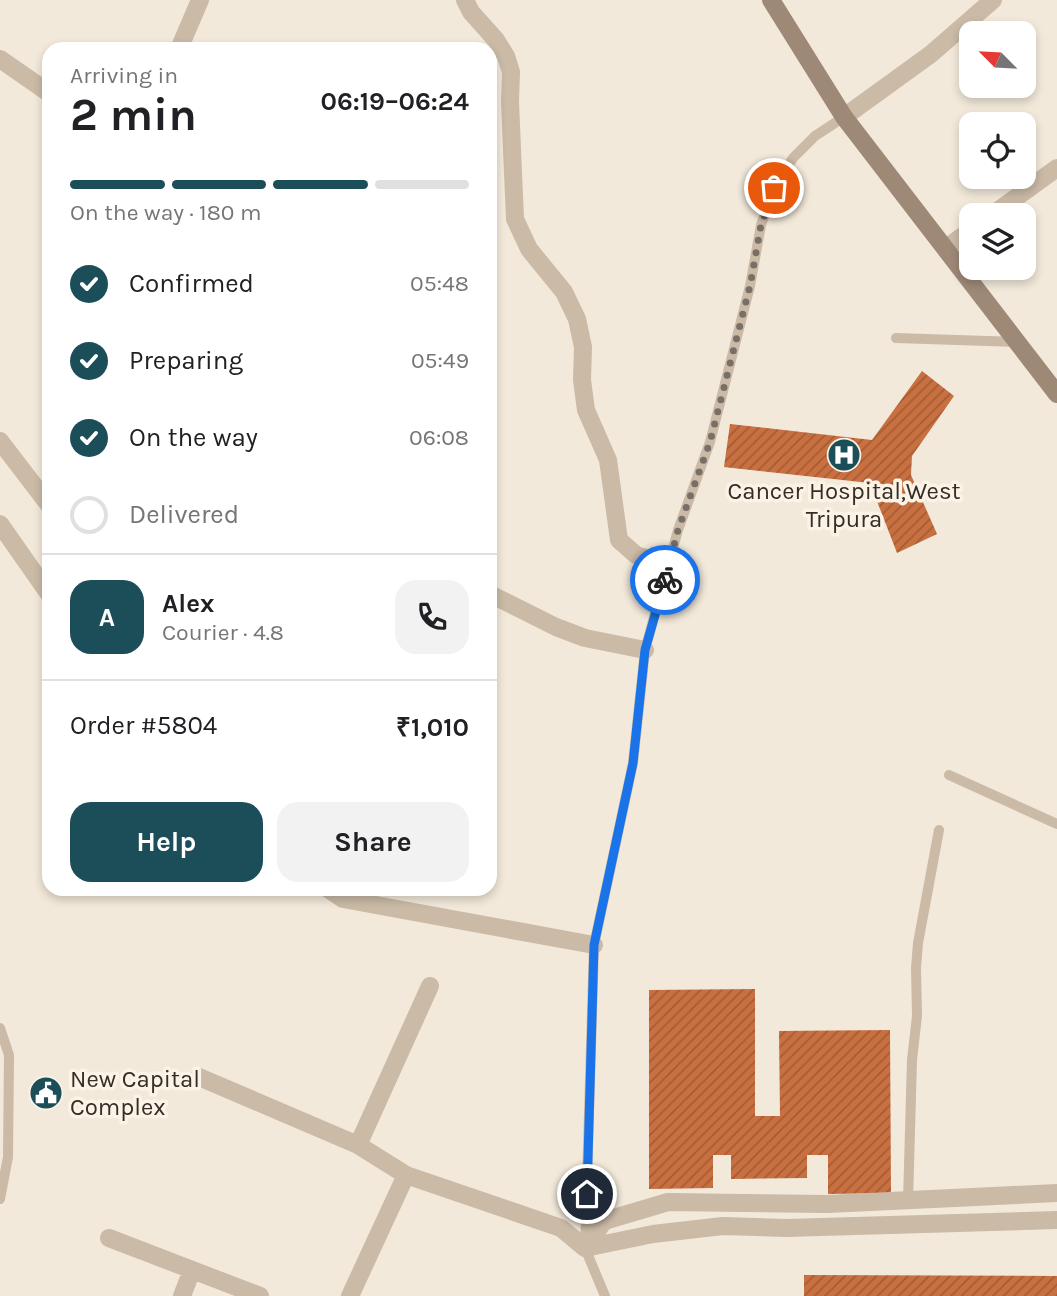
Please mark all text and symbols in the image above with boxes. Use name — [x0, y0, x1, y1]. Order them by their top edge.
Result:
north arrow — [959, 21, 1036, 98]
map controls — [959, 21, 1036, 280]
text: Arriving in — [70, 62, 178, 89]
text: 06:19–06:24 — [321, 86, 469, 117]
text: 2 min — [70, 88, 197, 142]
button: locate — [959, 112, 1036, 189]
pin — [744, 158, 804, 218]
icon: bag — [755, 169, 793, 207]
text: On the way · 180 m — [70, 199, 261, 226]
button: layers — [959, 203, 1036, 280]
icon: check — [70, 265, 108, 303]
text: Confirmed — [129, 268, 254, 299]
text: 05:48 — [410, 270, 469, 297]
icon: check — [70, 342, 108, 380]
text: Preparing — [129, 345, 243, 376]
text: 05:49 — [411, 347, 469, 374]
icon: check — [70, 419, 108, 457]
text: On the way — [129, 422, 258, 453]
text: 06:08 — [409, 424, 469, 451]
hospital icon: Cancer Hospital,West Tripura — [825, 436, 863, 474]
place label: Cancer Hospital,West Tripura — [727, 477, 961, 533]
text: Delivered — [129, 499, 239, 530]
courier — [630, 545, 700, 615]
icon: bike — [646, 561, 684, 599]
button: phone — [395, 580, 469, 654]
text: Alex — [162, 588, 214, 619]
text: A — [99, 602, 115, 633]
text: Courier · 4.8 — [162, 619, 284, 646]
text: Order #5804 — [70, 710, 217, 741]
text: ₹1,010 — [396, 712, 469, 743]
button: Help — [70, 802, 263, 882]
button: Share — [277, 802, 469, 882]
place label: New Capital Complex — [70, 1065, 200, 1121]
public building icon: New Capital Complex — [27, 1074, 65, 1112]
pin — [557, 1164, 617, 1224]
icon: home — [568, 1175, 606, 1213]

